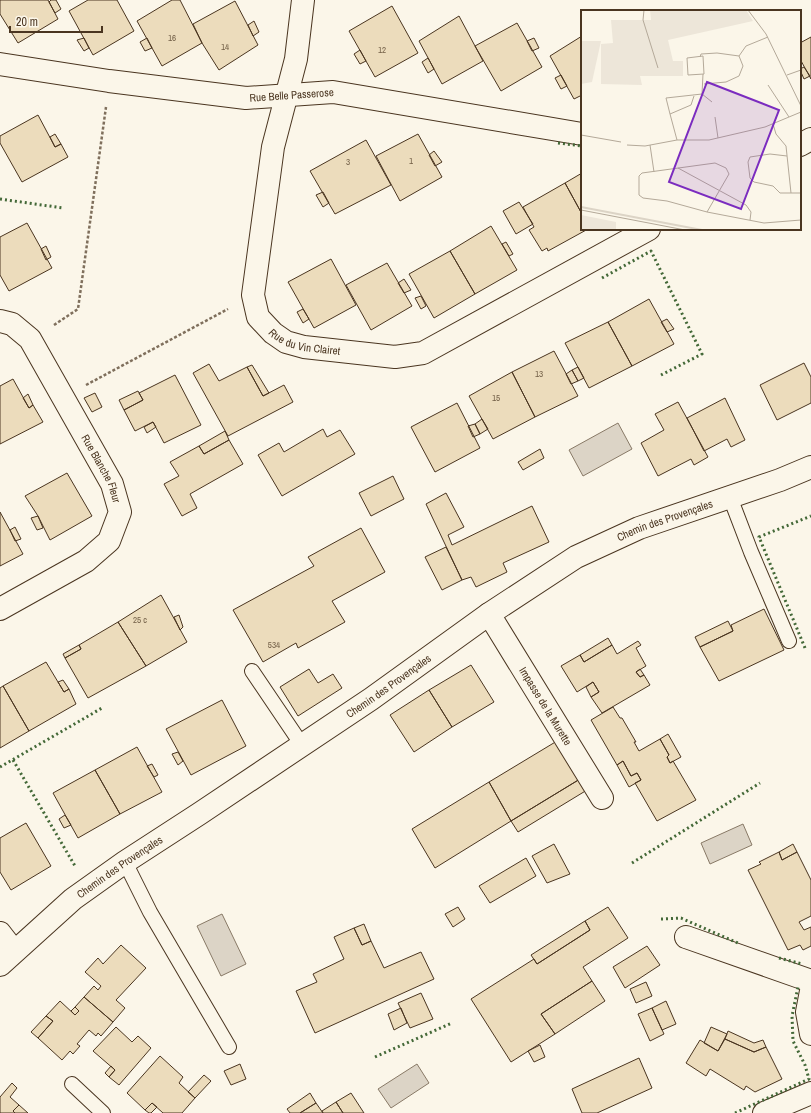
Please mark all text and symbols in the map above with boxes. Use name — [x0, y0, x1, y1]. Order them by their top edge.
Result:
scale bar — [10, 8, 102, 34]
inset map — [581, 10, 801, 230]
text: 20 m — [16, 14, 38, 30]
house number: 16 — [168, 32, 176, 44]
house number: 14 — [221, 41, 229, 53]
house number: 12 — [378, 44, 386, 56]
street label: Rue Belle Passerose — [249, 85, 334, 105]
house number: 1 — [409, 155, 413, 167]
house number: 3 — [346, 156, 350, 168]
street label: Rue du Vin Clairet — [266, 326, 341, 358]
house number: 13 — [535, 368, 543, 380]
house number: 15 — [492, 392, 500, 404]
street label: Rue Blanche Fleur — [78, 432, 124, 504]
street label: Chemin des Provençales — [615, 496, 715, 544]
house number: 25 c — [133, 614, 147, 626]
house number: 534 — [268, 639, 280, 651]
street label: Chemin des Provençales — [343, 651, 434, 721]
street label: Impasse de la Murette — [516, 664, 575, 748]
street label: Chemin des Provençales — [74, 832, 166, 901]

